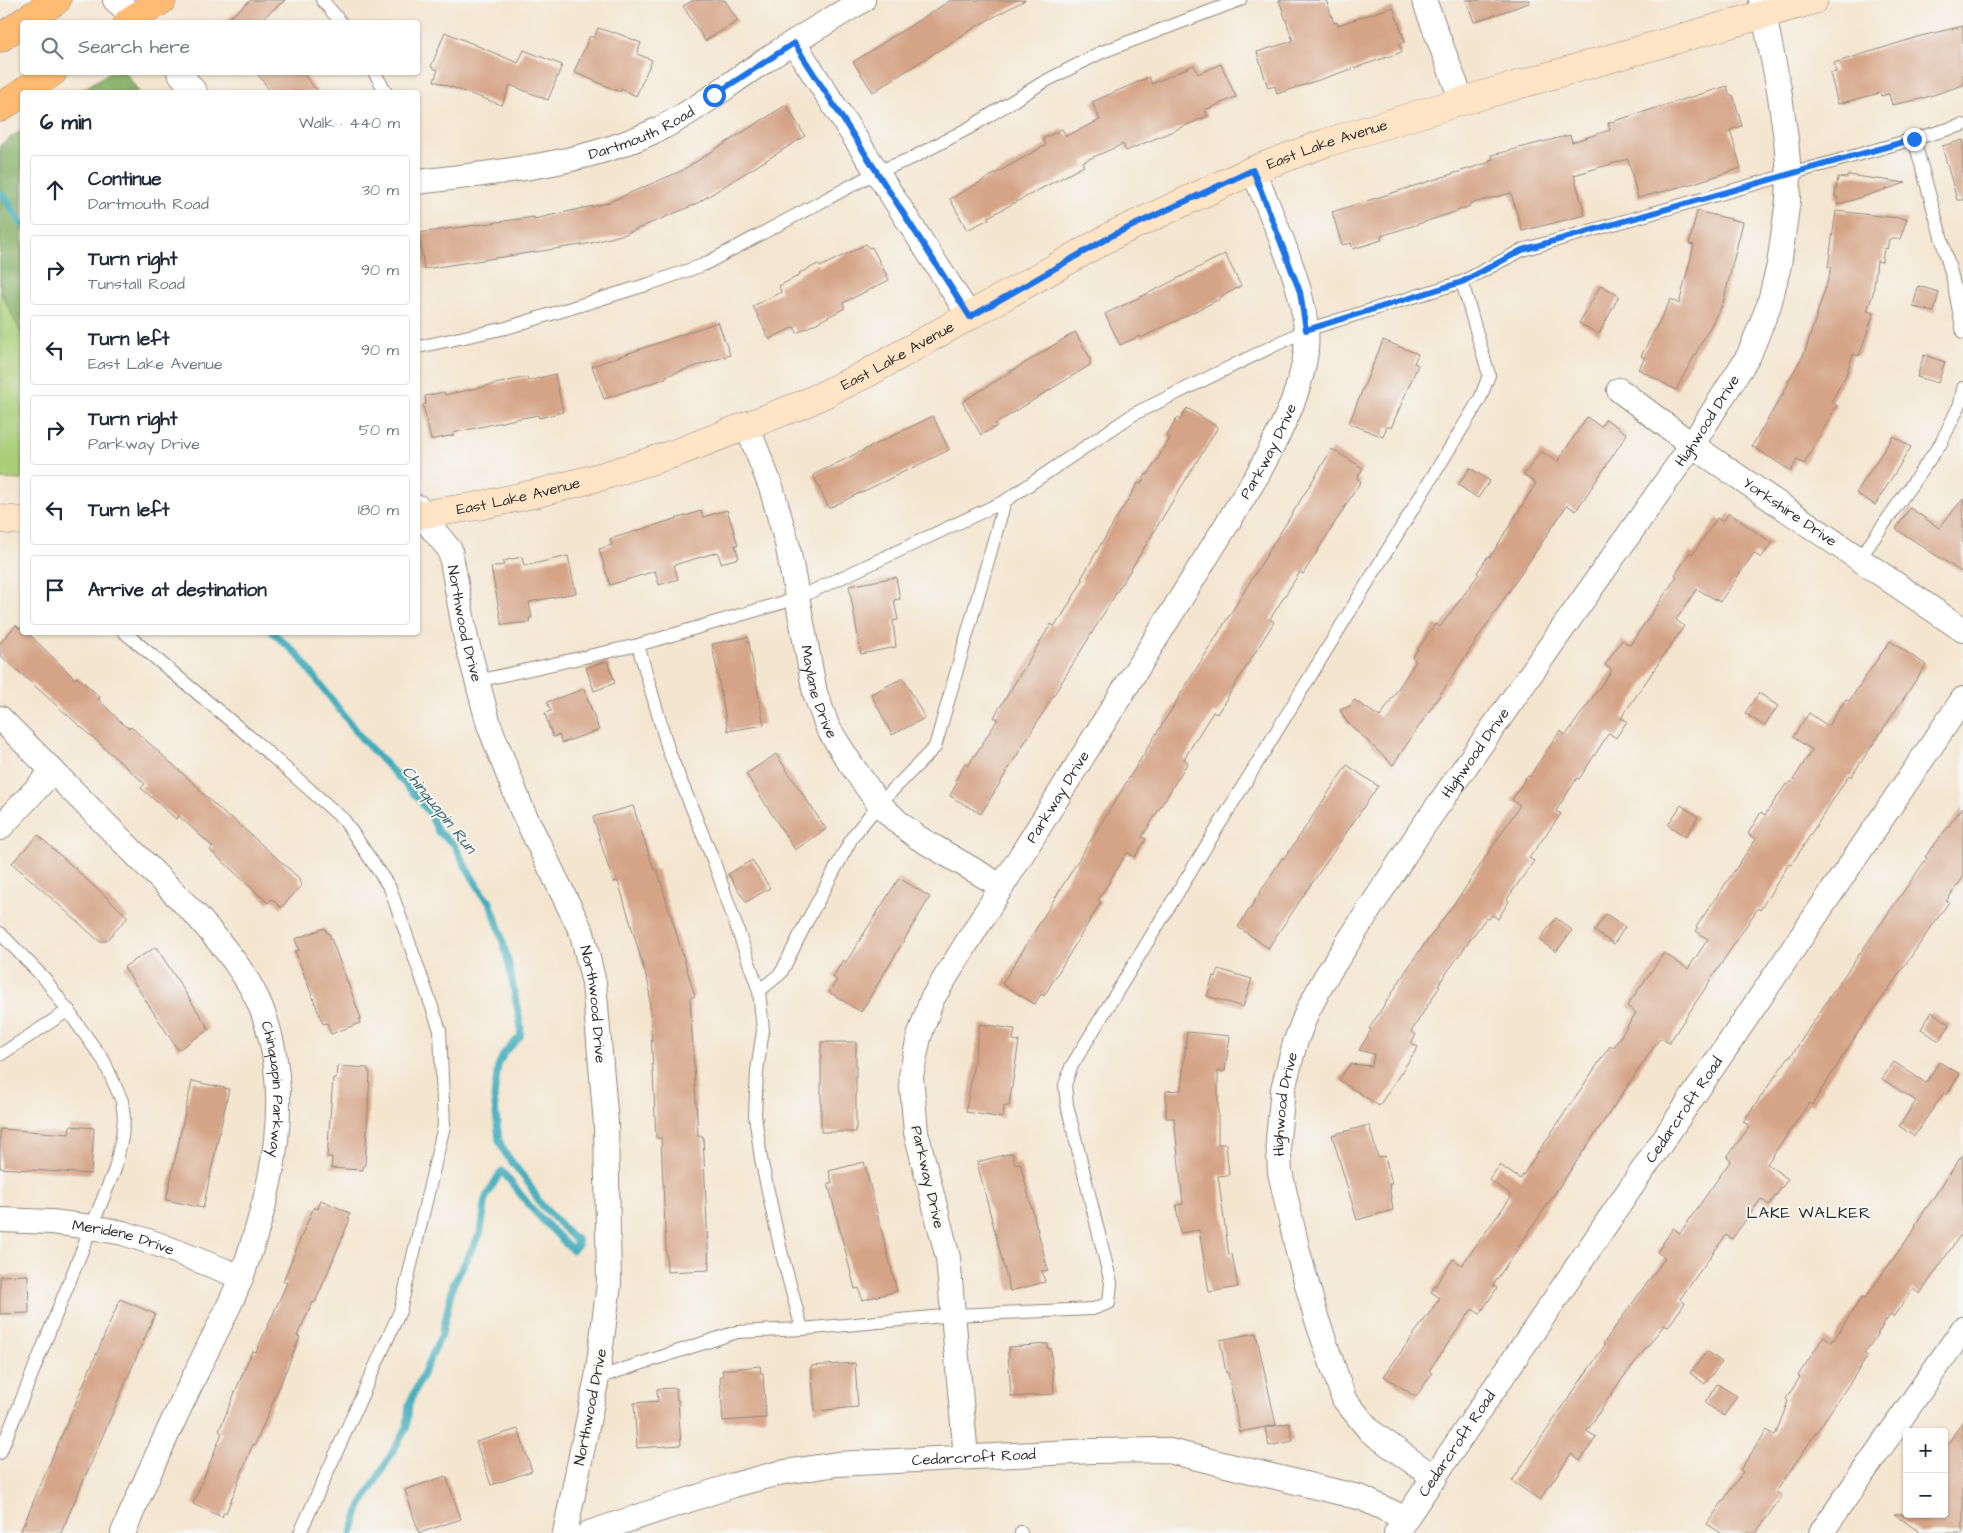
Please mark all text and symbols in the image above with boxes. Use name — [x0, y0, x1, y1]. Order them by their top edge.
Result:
search box — [20, 20, 420, 75]
icon: search — [38, 34, 66, 62]
text: Search here — [78, 34, 190, 61]
route start — [703, 84, 726, 107]
street label: Dartmouth Road — [586, 101, 699, 165]
text: 6 min — [40, 108, 92, 137]
text: Walk · 440 m — [299, 112, 400, 134]
street label: East Lake Avenue — [1264, 114, 1390, 175]
route end — [1903, 128, 1926, 151]
text: Continue — [88, 166, 162, 193]
icon: ahead — [41, 176, 69, 204]
text: 30 m — [362, 179, 399, 201]
text: Dartmouth Road — [88, 193, 209, 215]
text: Turn right — [88, 246, 177, 273]
icon: right — [41, 256, 69, 284]
text: 90 m — [361, 259, 399, 281]
text: Tunstall Road — [88, 273, 185, 295]
street label: East Lake Avenue — [837, 317, 958, 396]
text: Turn left — [88, 326, 169, 353]
icon: left — [41, 336, 69, 364]
text: 90 m — [361, 339, 399, 361]
text: East Lake Avenue — [88, 353, 223, 375]
street label: Highwood Drive — [1670, 371, 1745, 471]
street label: Parkway Drive — [1235, 400, 1302, 503]
text: Turn right — [88, 406, 177, 433]
icon: right — [41, 416, 69, 444]
text: 50 m — [359, 419, 399, 441]
text: Parkway Drive — [88, 433, 200, 455]
street label: East Lake Avenue — [455, 472, 582, 520]
street label: Yorkshire Drive — [1738, 473, 1841, 552]
icon: left — [41, 496, 69, 524]
text: Turn left — [88, 497, 169, 524]
text: 180 m — [358, 499, 399, 521]
street label: Northwood Drive — [442, 564, 487, 684]
icon: arrive — [41, 576, 69, 604]
text: Arrive at destination — [88, 577, 267, 604]
street label: Maylane Drive — [795, 644, 842, 743]
street label: Highwood Drive — [1437, 704, 1515, 802]
street label: Parkway Drive — [1021, 747, 1095, 847]
water label: Chinquapin Run — [397, 761, 483, 860]
street label: Northwood Drive — [574, 944, 611, 1064]
street label: Chinquapin Parkway — [255, 1018, 288, 1159]
street label: Highwood Drive — [1268, 1050, 1303, 1157]
street label: Cedarcroft Road — [1641, 1052, 1728, 1167]
street label: Parkway Drive — [905, 1124, 950, 1231]
district label: LAKE WALKER — [1747, 1202, 1871, 1224]
street label: Meridene Drive — [71, 1215, 177, 1261]
street label: Northwood Drive — [569, 1347, 612, 1467]
street label: Cedarcroft Road — [1414, 1387, 1501, 1501]
map controls — [1903, 1428, 1948, 1518]
button: + — [1903, 1428, 1948, 1473]
street label: Cedarcroft Road — [911, 1444, 1037, 1471]
button: − — [1903, 1473, 1948, 1518]

